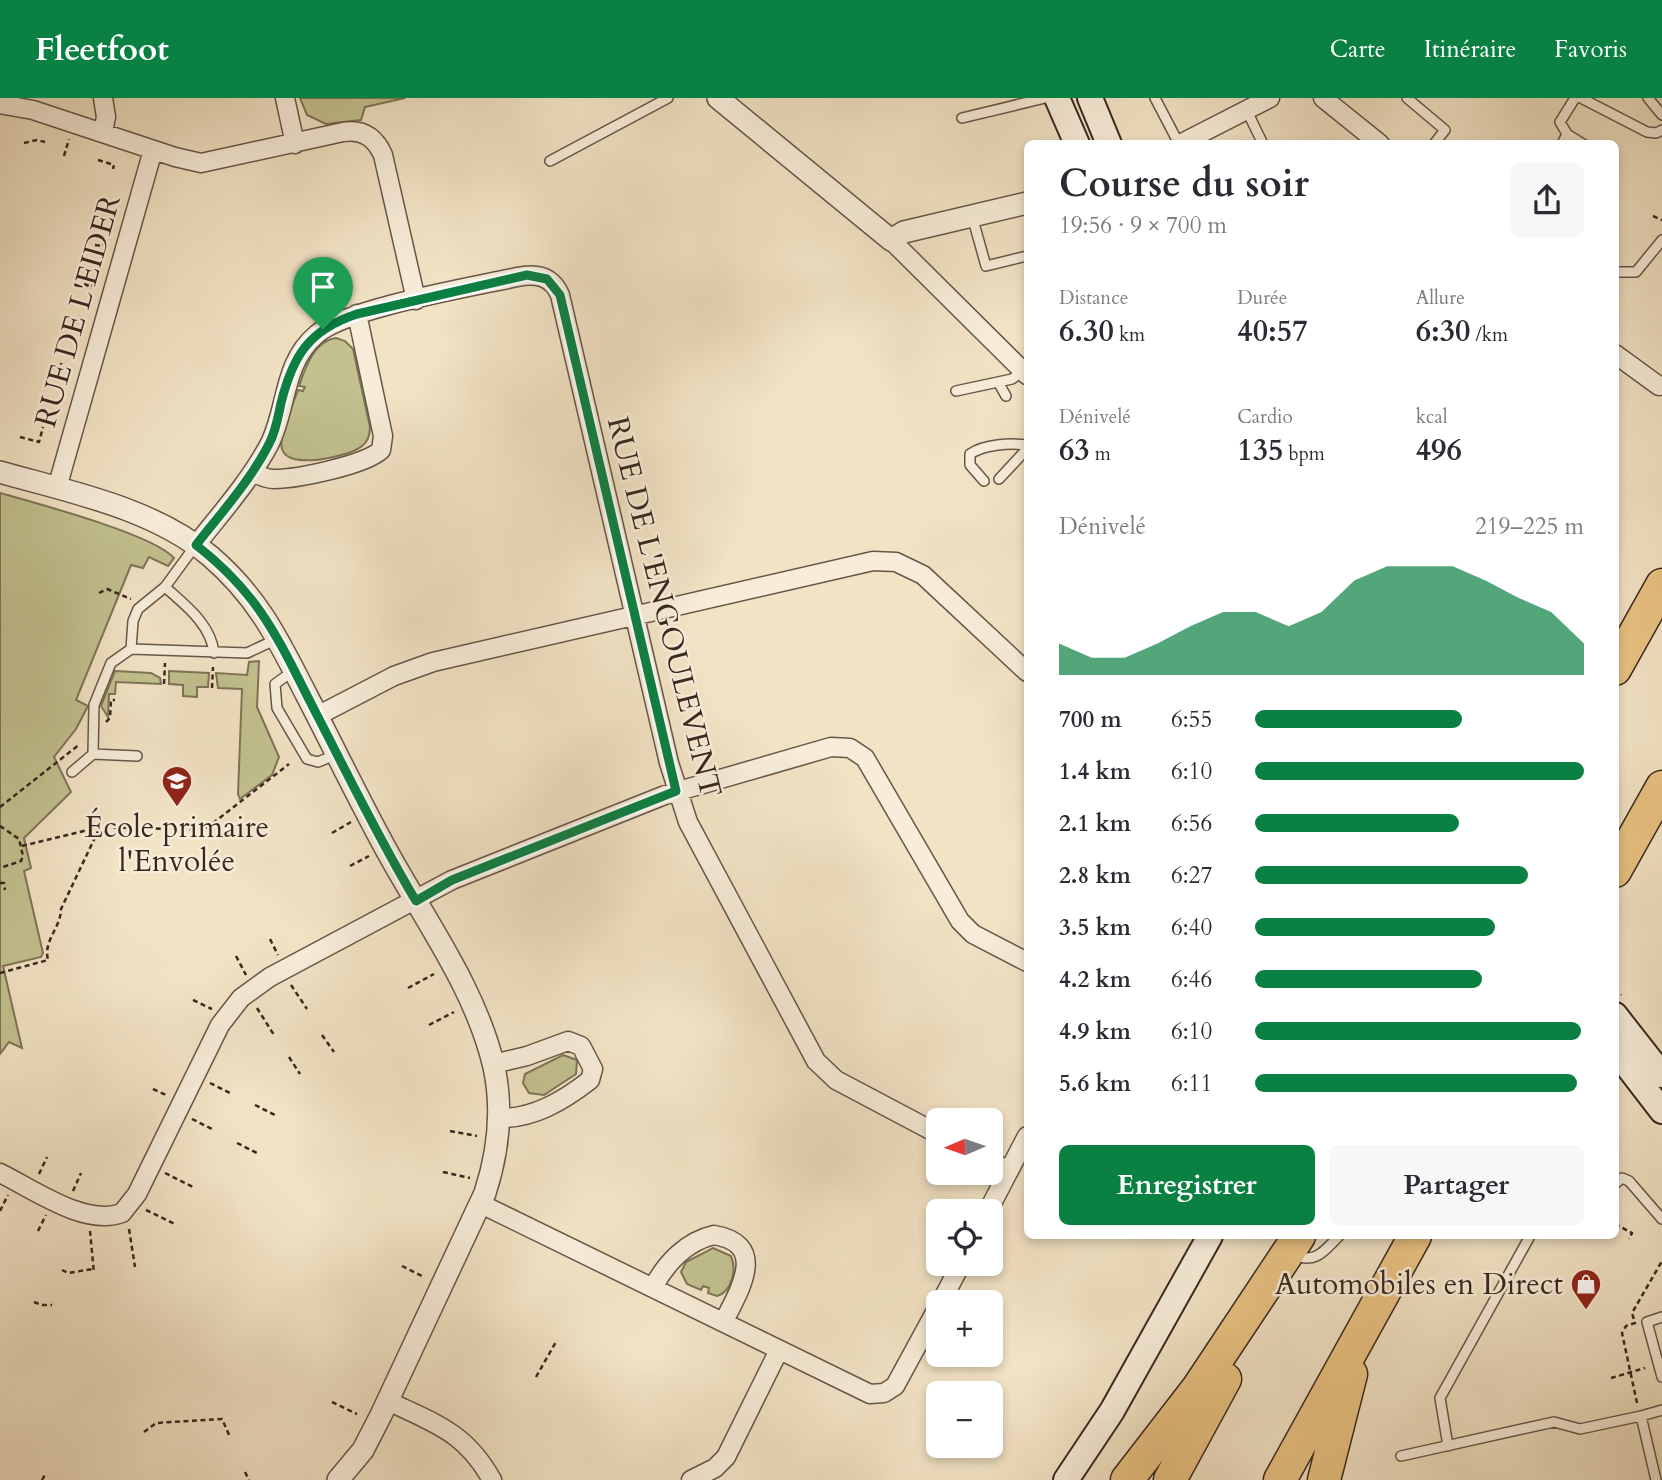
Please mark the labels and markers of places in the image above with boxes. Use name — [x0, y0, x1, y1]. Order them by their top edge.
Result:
pin — [293, 257, 353, 329]
school or university icon: École primaire l'Envolée — [160, 764, 194, 808]
place label: École primaire l'Envolée — [85, 807, 269, 882]
place label: Automobiles en Direct — [1275, 1264, 1564, 1305]
shop icon: Automobiles en Direct — [1569, 1267, 1603, 1311]

